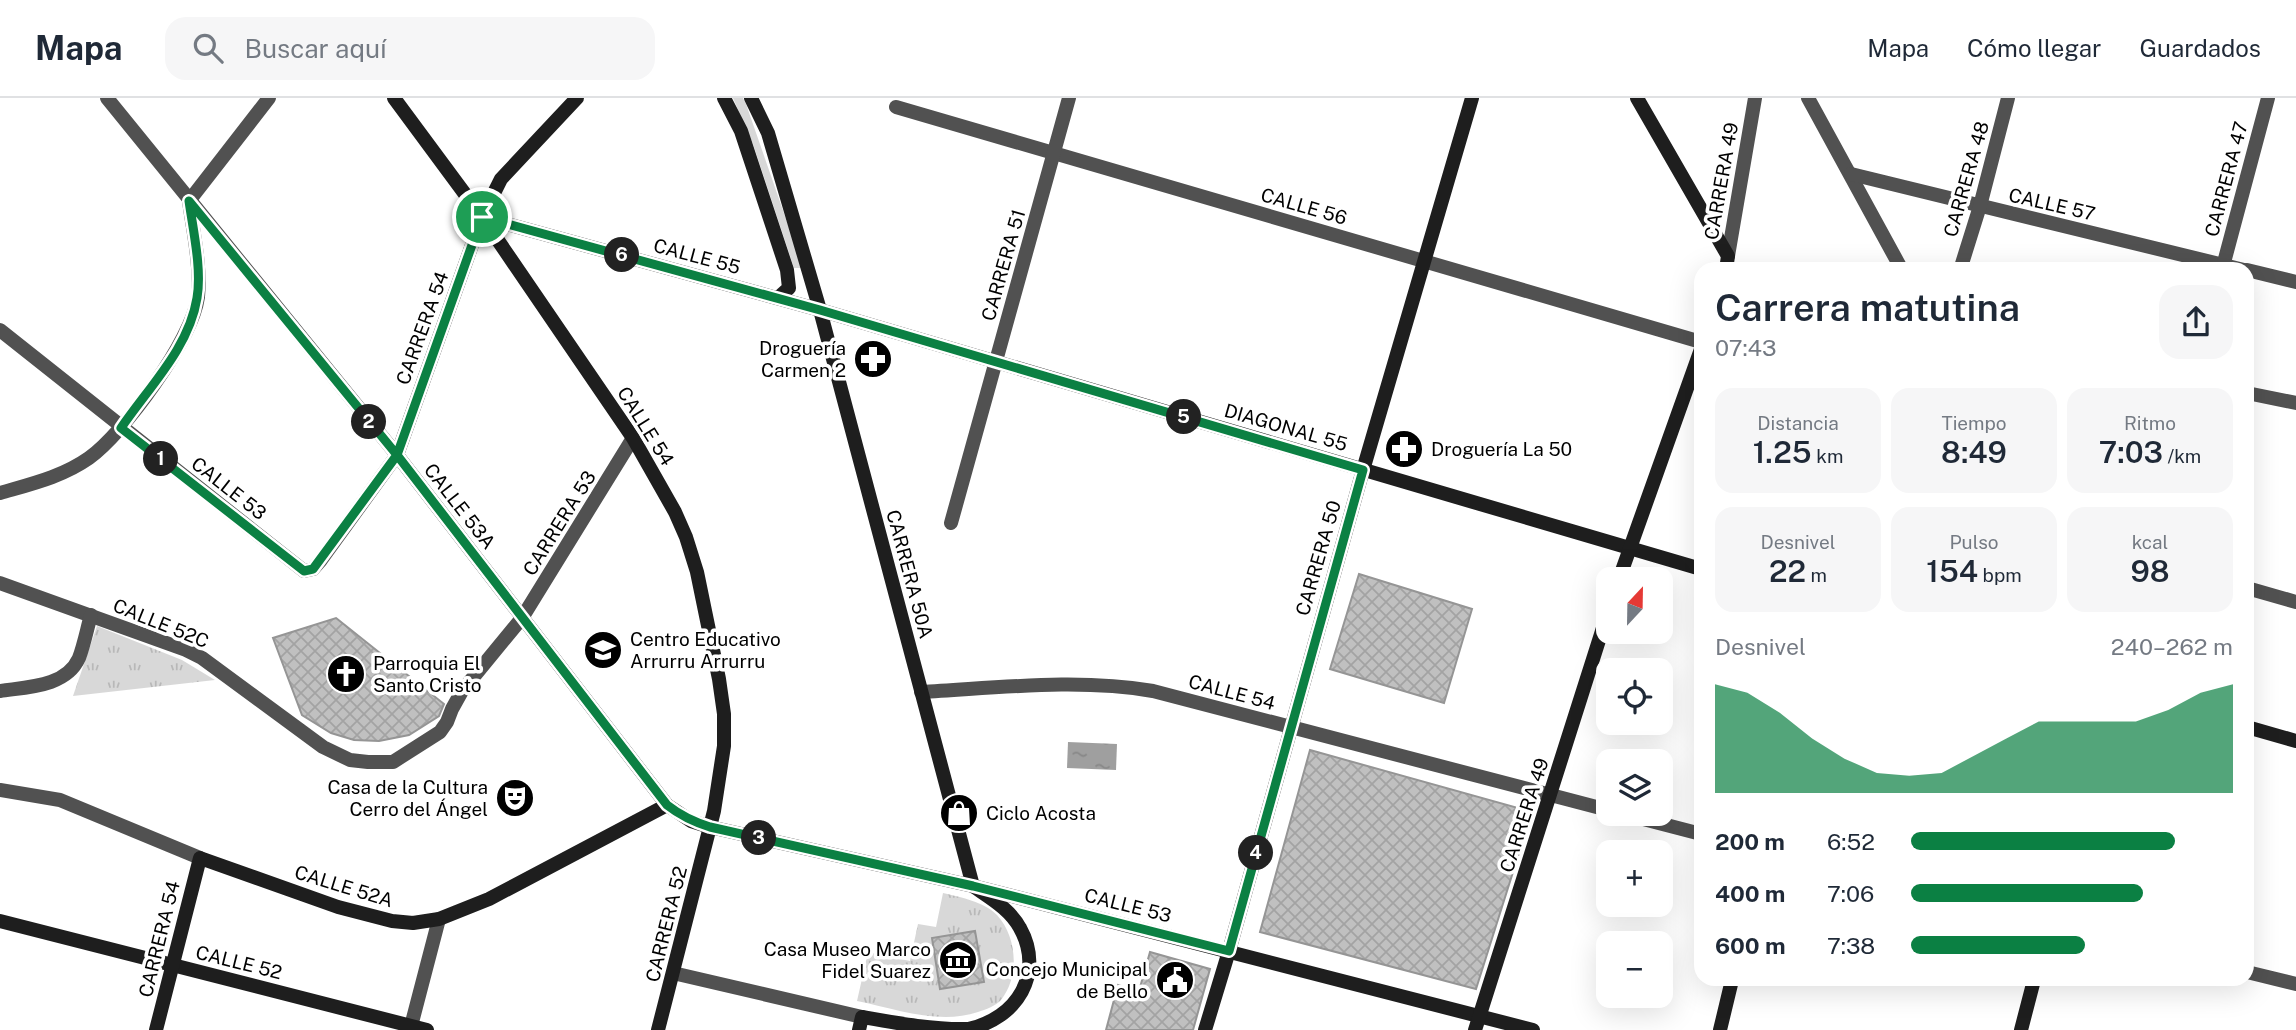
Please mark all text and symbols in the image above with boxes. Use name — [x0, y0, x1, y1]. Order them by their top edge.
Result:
search box — [165, 17, 655, 80]
text: Mapa — [35, 29, 123, 67]
icon: search — [189, 29, 227, 67]
text: Buscar aquí — [245, 33, 386, 64]
text: Mapa — [1867, 34, 1929, 62]
text: Cómo llegar — [1967, 34, 2101, 62]
text: Guardados — [2139, 34, 2261, 62]
street label: CARRERA 48 — [1939, 119, 1993, 239]
street label: CARRERA 47 — [2200, 119, 2252, 239]
street label: CARRERA 49 — [1700, 121, 1742, 241]
street label: CALLE 56 — [1258, 183, 1350, 229]
street label: CALLE 57 — [2007, 183, 2097, 225]
pin — [452, 187, 512, 247]
icon: arrive — [463, 198, 501, 236]
street label: CARRERA 51 — [977, 207, 1029, 323]
street label: CALLE 55 — [651, 234, 743, 278]
pin: 6 — [604, 238, 640, 272]
text: 6 — [615, 243, 628, 265]
street label: CARRERA 54 — [391, 268, 453, 388]
text: Carrera matutina — [1715, 285, 2020, 330]
button: share — [2159, 285, 2233, 359]
text: 07:43 — [1715, 334, 1776, 361]
place label: Droguería Carmen 2 — [759, 337, 846, 381]
pharmacy icon: Droguería Carmen 2 — [852, 338, 894, 380]
street label: CALLE 54 — [613, 383, 679, 470]
street label: DIAGONAL 55 — [1222, 399, 1350, 455]
pin: 5 — [1166, 400, 1202, 434]
pin: 2 — [352, 404, 386, 440]
text: 5 — [1177, 405, 1190, 427]
text: 2 — [362, 410, 375, 432]
text: Distancia — [1757, 412, 1839, 434]
text: Tiempo — [1941, 412, 2007, 434]
text: Ritmo — [2124, 412, 2176, 434]
pharmacy icon: Droguería La 50 — [1383, 428, 1425, 470]
text: 1.25 — [1753, 434, 1812, 470]
text: 8:49 — [1941, 434, 2007, 470]
text: 7:03 — [2099, 434, 2163, 470]
place label: Droguería La 50 — [1431, 438, 1572, 460]
pin: 1 — [144, 442, 178, 476]
text: km — [1812, 445, 1843, 467]
text: /km — [2163, 445, 2201, 467]
text: 1 — [156, 447, 165, 469]
street label: CALLE 53 — [187, 452, 271, 524]
street label: CALLE 53A — [420, 459, 500, 553]
street label: CARRERA 53 — [518, 467, 600, 579]
street label: CARRERA 50 — [1291, 498, 1345, 618]
street label: CARRERA 50A — [882, 507, 938, 641]
text: Desnivel — [1760, 531, 1836, 553]
text: Pulso — [1949, 531, 1999, 553]
text: kcal — [2132, 531, 2168, 553]
text: 22 — [1769, 553, 1806, 589]
text: 154 — [1926, 553, 1978, 589]
text: 98 — [2131, 553, 2169, 589]
text: m — [1806, 564, 1827, 586]
text: bpm — [1978, 564, 2022, 586]
north arrow — [1596, 567, 1673, 644]
map controls — [1596, 567, 1673, 1008]
street label: CALLE 52C — [110, 594, 212, 652]
place label: Centro Educativo Arrurru Arrurru — [630, 628, 781, 672]
school or university icon: Centro Educativo Arrurru Arrurru — [582, 629, 624, 671]
text: Desnivel — [1715, 633, 1806, 660]
text: 240–262 m — [2111, 633, 2233, 660]
place label: Parroquia El Santo Cristo — [373, 652, 482, 696]
church icon: Parroquia El Santo Cristo — [325, 653, 367, 695]
button: locate — [1596, 658, 1673, 735]
street label: CALLE 54 — [1186, 670, 1278, 714]
button: layers — [1596, 749, 1673, 826]
street label: CARRERA 49 — [1495, 755, 1553, 875]
place label: Casa de la Cultura Cerro del Ángel — [327, 776, 488, 820]
theatre icon: Casa de la Cultura Cerro del Ángel — [494, 777, 536, 819]
shop icon: Ciclo Acosta — [938, 792, 980, 834]
place label: Ciclo Acosta — [986, 802, 1096, 824]
pin: 3 — [742, 820, 776, 856]
text: 3 — [752, 826, 765, 848]
text: 200 m — [1715, 828, 1785, 855]
text: 6:52 — [1827, 828, 1875, 855]
pin: 4 — [1238, 836, 1274, 870]
button: + — [1596, 840, 1673, 917]
text: 4 — [1249, 841, 1262, 863]
street label: CALLE 52A — [292, 861, 396, 911]
street label: CARRERA 52 — [641, 864, 691, 984]
street label: CARRERA 54 — [134, 879, 184, 999]
text: 400 m — [1715, 880, 1785, 907]
text: 7:06 — [1827, 880, 1874, 907]
street label: CALLE 53 — [1082, 884, 1174, 926]
button: − — [1596, 931, 1673, 1008]
text: 600 m — [1715, 932, 1785, 959]
text: 7:38 — [1827, 932, 1875, 959]
place label: Casa Museo Marco Fidel Suarez — [764, 938, 931, 982]
museum icon: Casa Museo Marco Fidel Suarez — [937, 939, 979, 981]
street label: CALLE 52 — [194, 941, 284, 983]
place label: Concejo Municipal de Bello — [986, 958, 1148, 1002]
public building icon: Concejo Municipal de Bello — [1154, 959, 1196, 1001]

